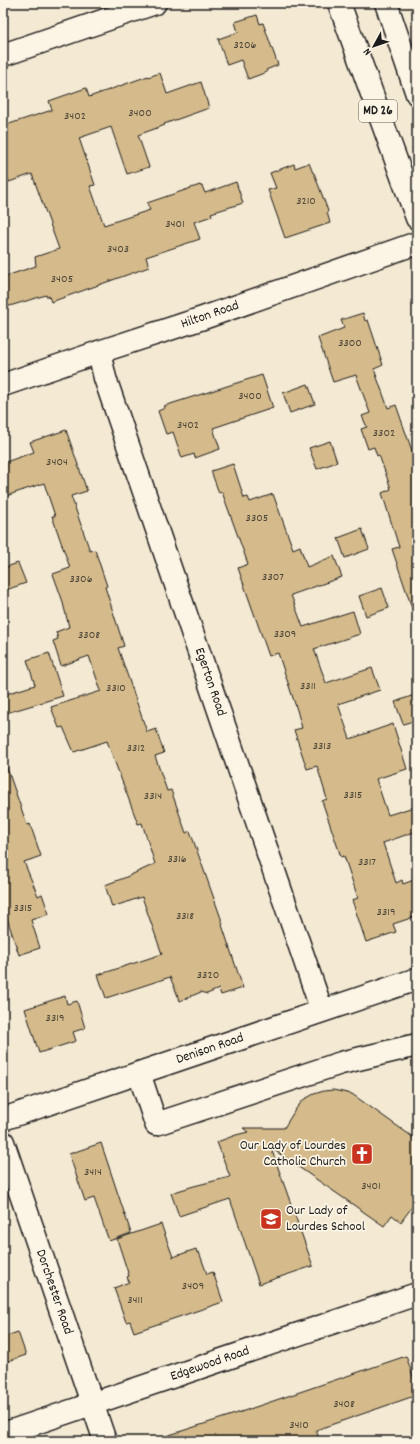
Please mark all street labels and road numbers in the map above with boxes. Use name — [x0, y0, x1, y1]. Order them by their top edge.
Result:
road number: MD 26 — [359, 100, 397, 122]
street label: Hilton Road — [178, 296, 242, 334]
street label: Egerton Road — [189, 645, 231, 719]
street label: Denison Road — [173, 1028, 247, 1070]
street label: Dorchester Road — [30, 1247, 78, 1337]
street label: Edgewood Road — [168, 1341, 252, 1387]

